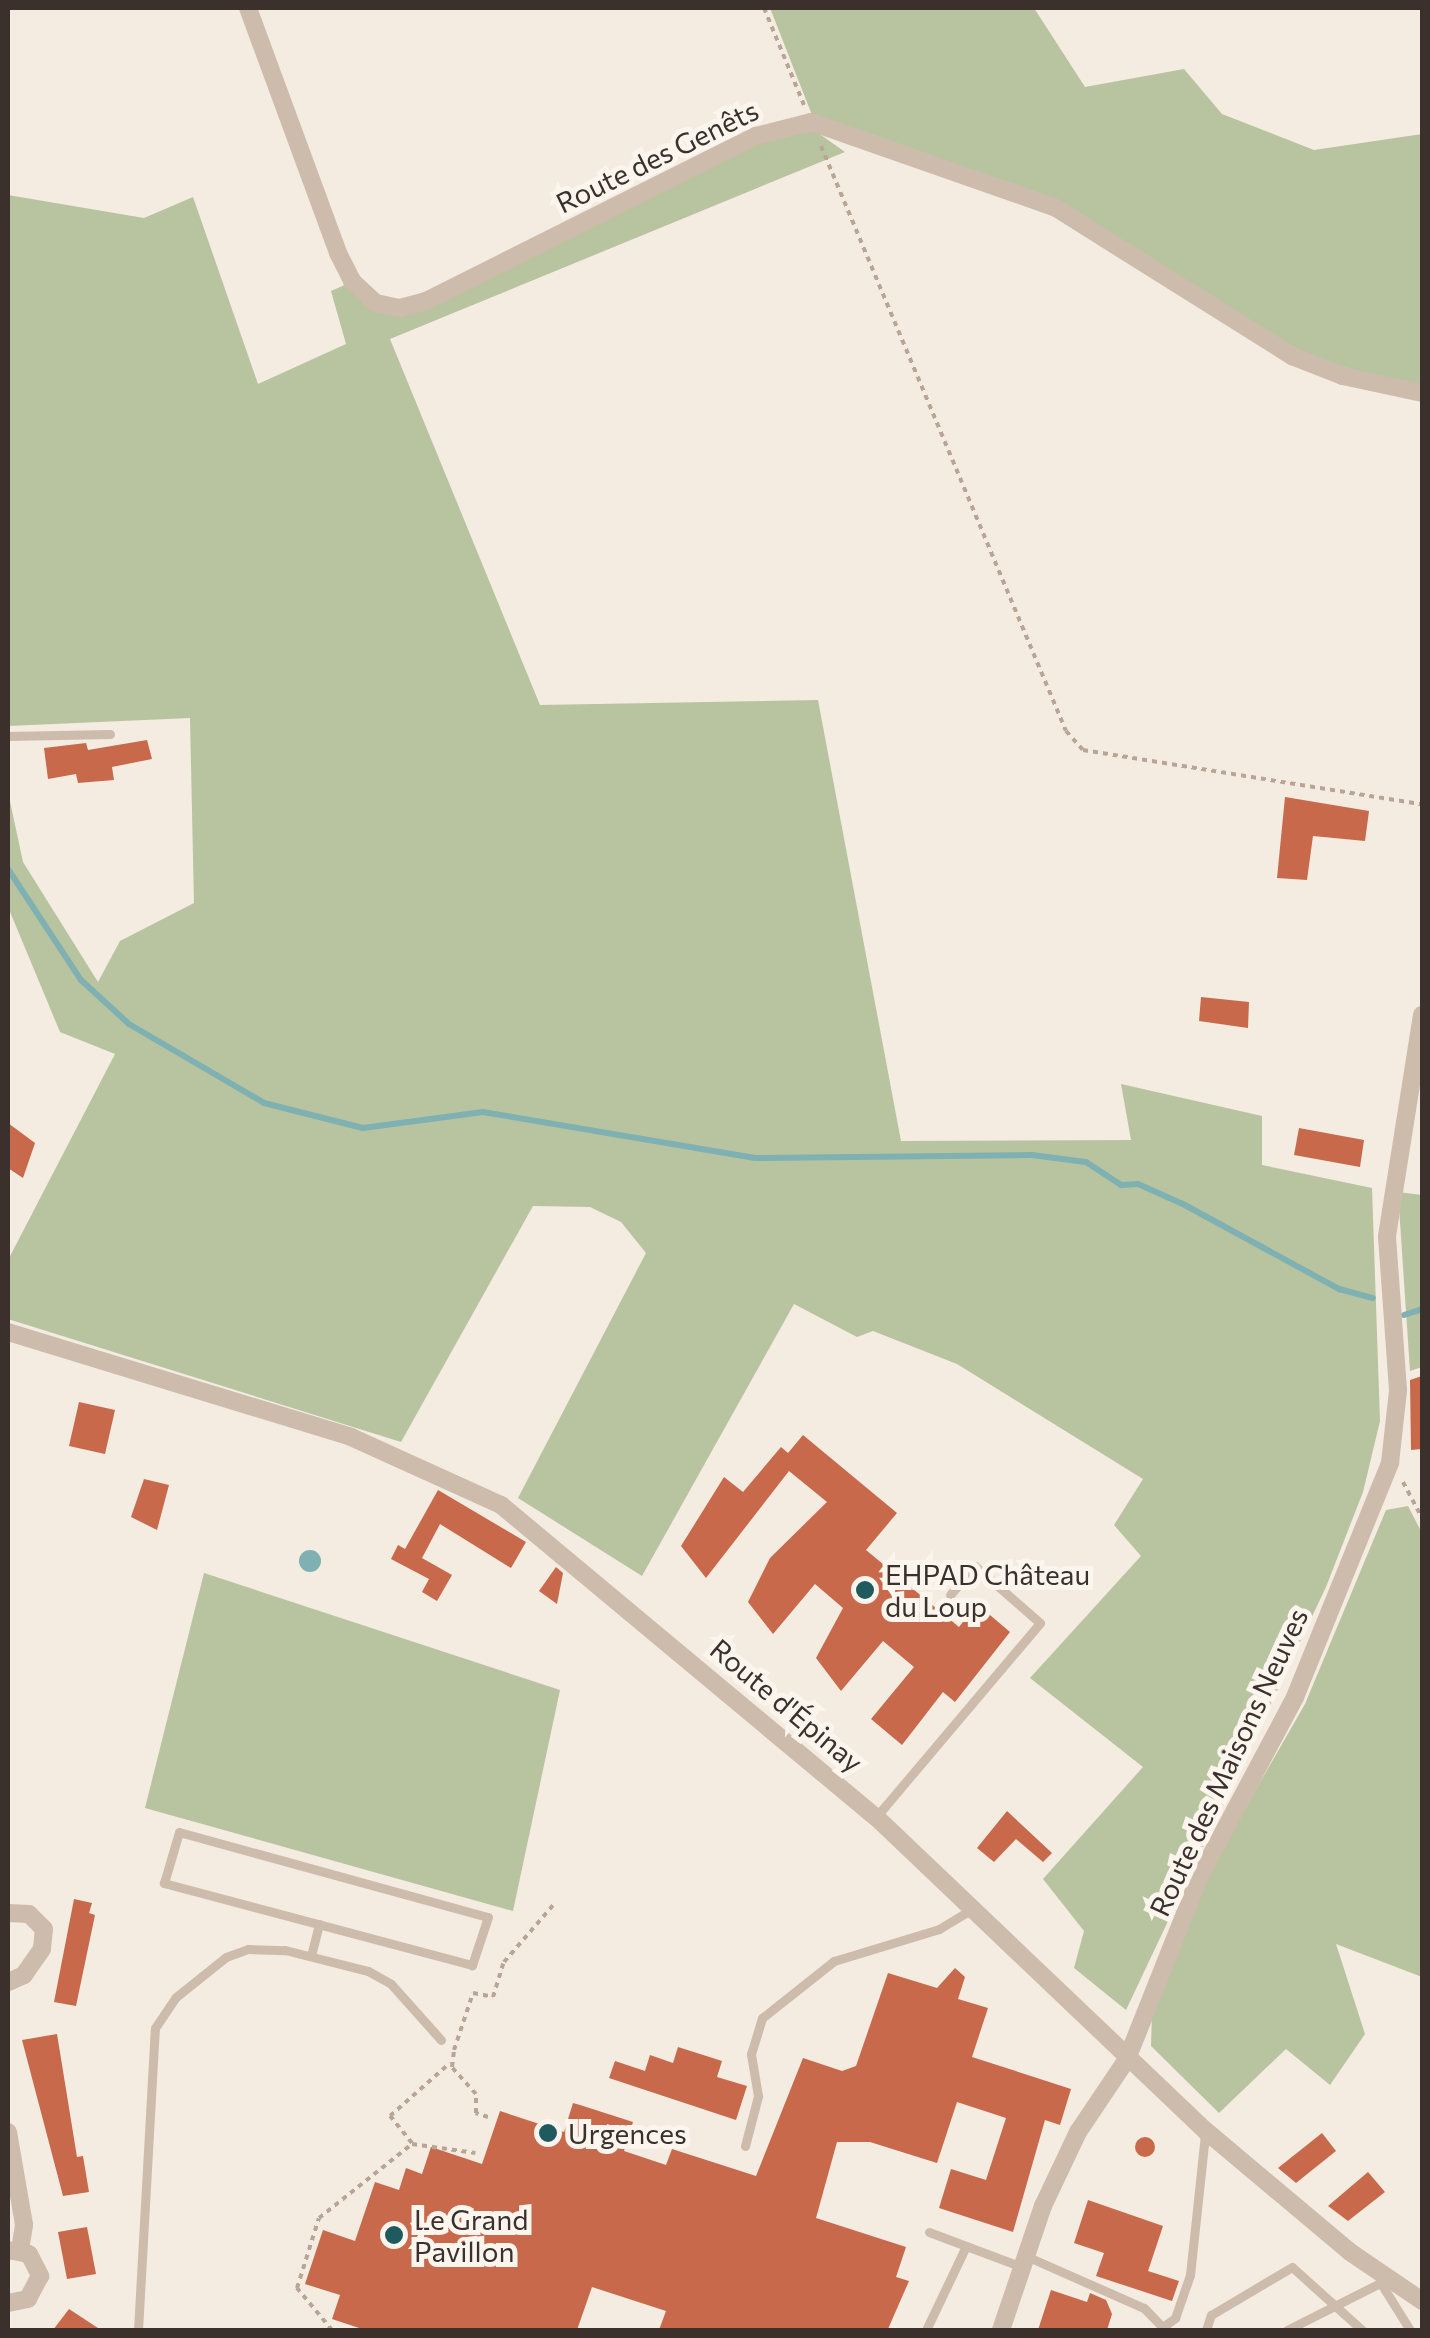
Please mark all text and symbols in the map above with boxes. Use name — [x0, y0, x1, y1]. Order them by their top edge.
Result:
street label: Route des Genêts — [550, 93, 764, 219]
place label: EHPAD Château du Loup — [885, 1557, 1090, 1623]
marker: EHPAD Château du Loup — [854, 1579, 876, 1601]
street label: Route des Maisons Neuves — [1142, 1603, 1314, 1921]
street label: Route d'Épinay — [704, 1631, 870, 1779]
place label: Urgences — [568, 2116, 687, 2150]
marker: Urgences — [537, 2122, 559, 2144]
place label: Le Grand Pavillon — [414, 2202, 528, 2268]
marker: Le Grand Pavillon — [383, 2224, 405, 2246]

